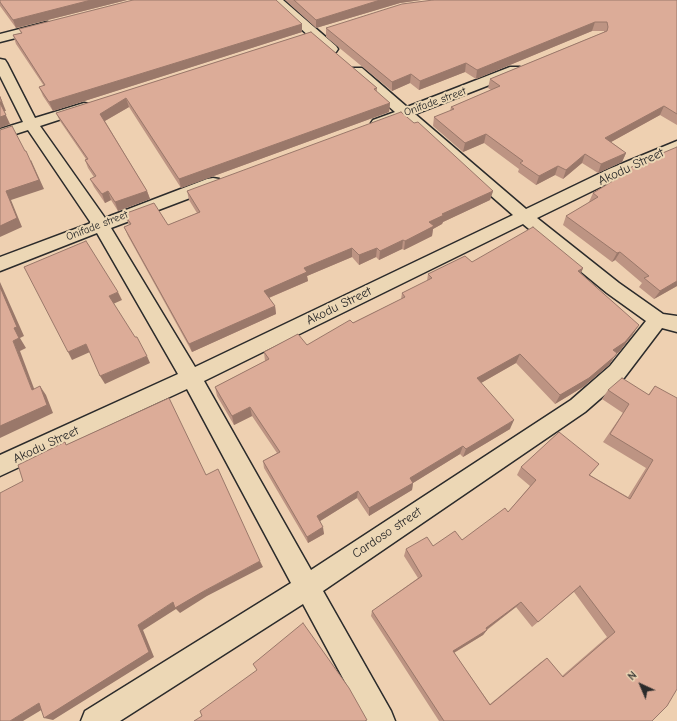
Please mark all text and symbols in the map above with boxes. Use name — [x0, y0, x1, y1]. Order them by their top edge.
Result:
street label: Onifade street — [402, 85, 468, 119]
street label: Akodu Street — [596, 145, 666, 189]
street label: Onifade street — [64, 208, 130, 244]
street label: Akodu Street — [304, 283, 374, 329]
street label: Akodu Street — [11, 423, 81, 467]
street label: Cardoso street — [349, 504, 425, 562]
north arrow — [621, 665, 661, 705]
text: N — [625, 669, 639, 683]

